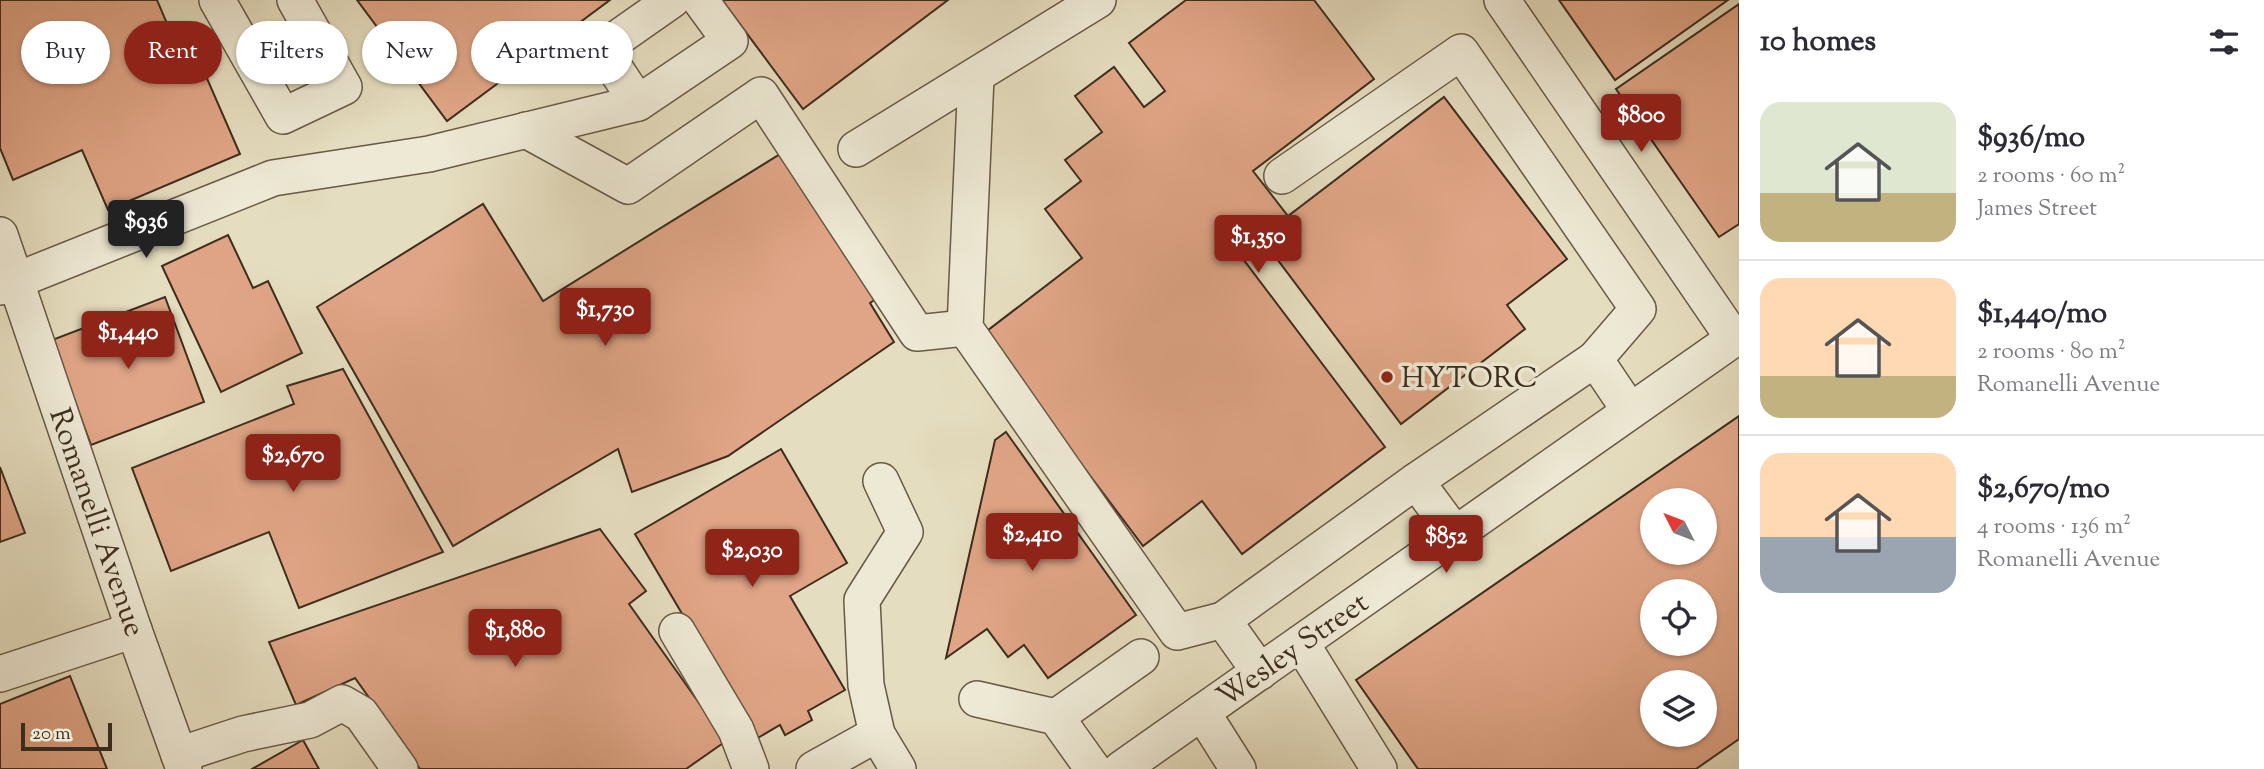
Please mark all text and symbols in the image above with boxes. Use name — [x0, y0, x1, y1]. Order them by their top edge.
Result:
chip: Buy — [21, 21, 110, 84]
chip: Rent — [124, 21, 222, 84]
chip: Filters — [236, 21, 348, 84]
chip: New — [362, 21, 457, 84]
chip: Apartment — [471, 21, 633, 84]
text: 10 homes — [1760, 21, 1876, 64]
icon: filters — [2205, 23, 2243, 61]
pin: $800 — [1600, 94, 1682, 154]
text: $800 — [1617, 100, 1665, 133]
text: $936/mo — [1977, 117, 2085, 160]
icon: home — [1816, 130, 1900, 214]
text: 2 rooms · 60 m² — [1977, 160, 2125, 193]
text: James Street — [1977, 193, 2097, 226]
pin: $936 — [105, 201, 187, 260]
text: $936 — [124, 206, 168, 239]
pin: $1,350 — [1201, 216, 1315, 275]
text: $1,350 — [1230, 221, 1286, 254]
pin: $1,730 — [548, 288, 662, 348]
text: $1,440/mo — [1977, 293, 2107, 336]
text: $1,730 — [576, 294, 634, 327]
icon: home — [1816, 306, 1900, 390]
pin: $1,440 — [71, 312, 185, 371]
text: $1,440 — [98, 317, 158, 350]
text: 2 rooms · 80 m² — [1977, 336, 2125, 369]
place label: HYTORC — [1401, 358, 1538, 401]
marker: HYTORC — [1379, 369, 1395, 385]
text: Romanelli Avenue — [1977, 369, 2160, 402]
street label: Romanelli Avenue — [36, 403, 155, 643]
pin: $2,670 — [236, 434, 350, 494]
text: $2,670 — [262, 440, 325, 473]
text: $2,670/mo — [1977, 468, 2110, 511]
icon: home — [1816, 481, 1900, 565]
north arrow — [1640, 488, 1717, 565]
map controls — [1640, 488, 1717, 747]
text: 4 rooms · 136 m² — [1977, 511, 2131, 544]
pin: $2,410 — [975, 514, 1089, 573]
pin: $852 — [1405, 516, 1487, 575]
text: $2,410 — [1002, 519, 1062, 552]
text: $852 — [1425, 521, 1467, 554]
pin: $2,030 — [695, 530, 809, 589]
text: $2,030 — [721, 535, 783, 568]
text: Romanelli Avenue — [1977, 544, 2160, 577]
button: locate — [1640, 579, 1717, 656]
street label: Wesley Street — [1209, 583, 1378, 719]
pin: $1,880 — [458, 610, 572, 669]
text: $1,880 — [485, 615, 546, 648]
button: layers — [1640, 670, 1717, 747]
scale bar — [21, 720, 112, 752]
text: 20 m — [32, 721, 71, 748]

